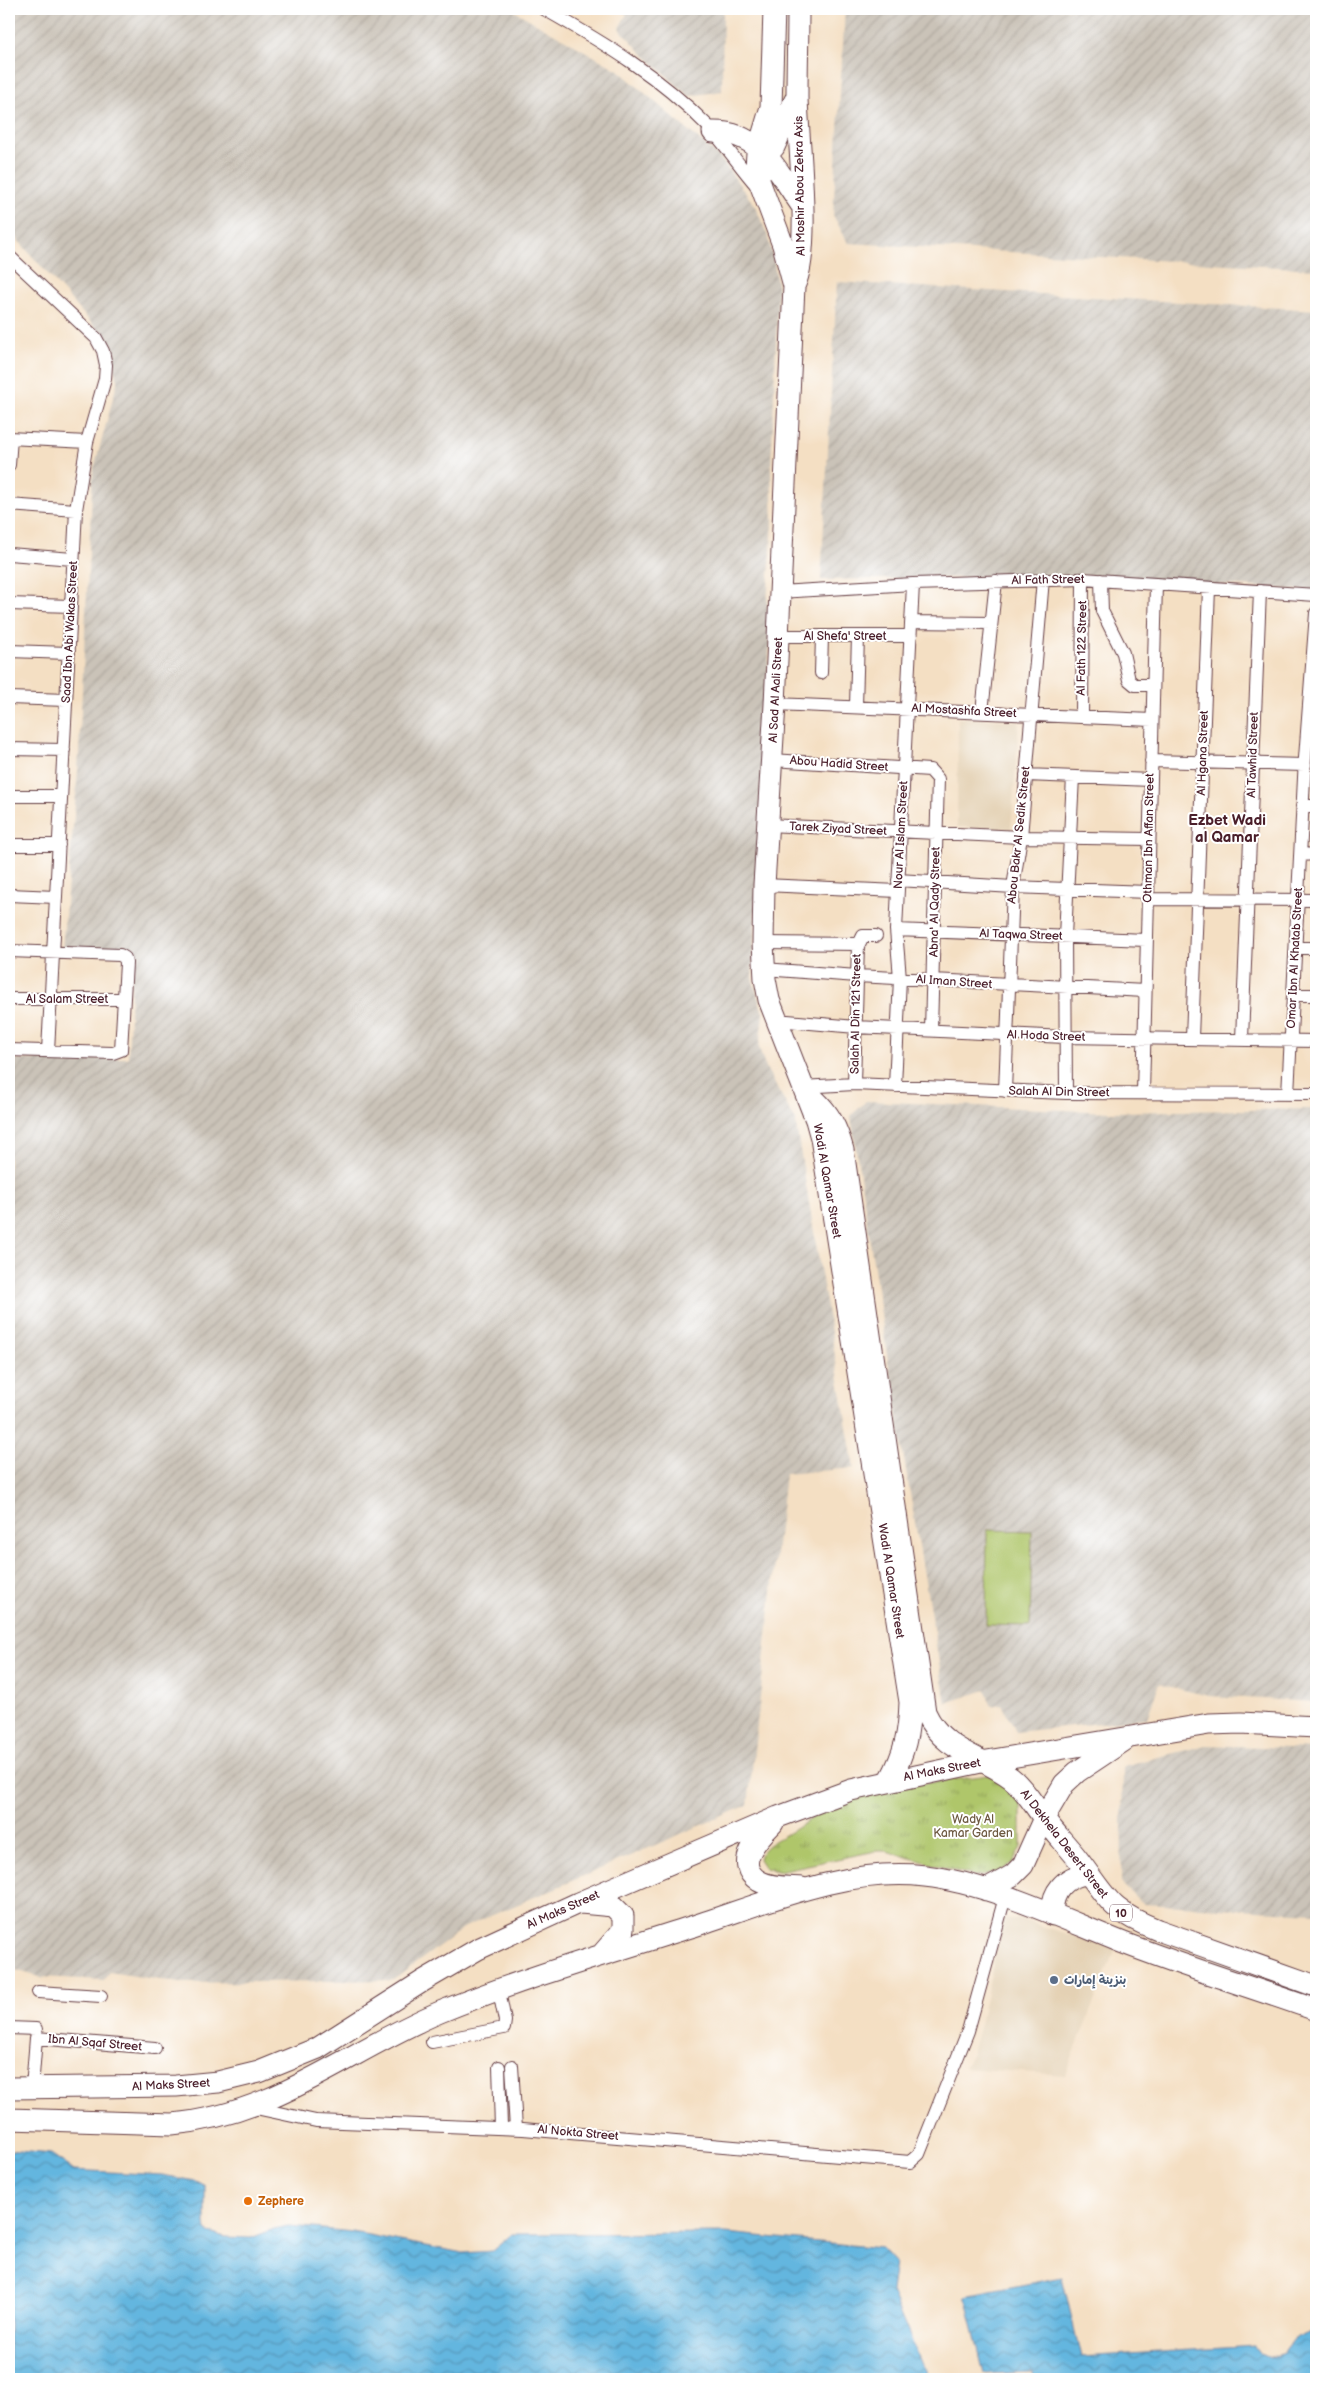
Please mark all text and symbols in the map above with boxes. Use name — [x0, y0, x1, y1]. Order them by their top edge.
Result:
street label: Al Moshir Abou Zekra Axis — [791, 116, 809, 256]
street label: Saad Ibn Abi Wakas Street — [59, 560, 81, 704]
street label: Al Fath Street — [1011, 572, 1085, 588]
street label: Al Fath 122 Street — [1074, 600, 1090, 696]
street label: Al Shefa' Street — [804, 629, 887, 644]
street label: Al Sad Al Aali Street — [766, 636, 786, 743]
street label: Al Mostashfa Street — [911, 701, 1017, 721]
street label: Al Hgana Street — [1194, 710, 1212, 796]
street label: Al Tawhid Street — [1244, 711, 1262, 798]
street label: Abou Hadid Street — [789, 753, 889, 775]
street label: Abou Bakr Al Sedik Street — [1004, 765, 1034, 904]
street label: Othman Ibn Affan Street — [1140, 773, 1158, 903]
street label: Nour Al Islam Street — [891, 780, 911, 889]
district label: Ezbet Wadi al Qamar — [1188, 811, 1266, 847]
street label: Tarek Ziyad Street — [789, 819, 888, 839]
street label: Abna' Al Qady Street — [927, 846, 943, 957]
street label: Omar Ibn Al Khatab Street — [1284, 887, 1306, 1029]
street label: Al Taqwa Street — [979, 926, 1063, 944]
street label: Salah Al Din 121 Street — [847, 953, 865, 1074]
street label: Al Iman Street — [915, 972, 993, 992]
street label: Al Salam Street — [26, 992, 108, 1007]
street label: Al Hoda Street — [1007, 1027, 1086, 1045]
street label: Salah Al Din Street — [1008, 1084, 1110, 1100]
street label: Wadi Al Qamar Street — [810, 1122, 845, 1240]
street label: Wadi Al Qamar Street — [874, 1522, 908, 1640]
street label: Al Maks Street — [902, 1755, 982, 1785]
street label: Al Dekhela Desert Street — [1017, 1787, 1111, 1902]
park label: Wady Al Kamar Garden — [933, 1812, 1013, 1841]
street label: Al Maks Street — [524, 1887, 602, 1933]
road number: 10 — [1110, 1905, 1132, 1922]
place label: بنزينة إمارات — [1064, 1973, 1126, 1989]
marker: بنزينة إمارات — [1048, 1974, 1060, 1986]
street label: Ibn Al Sqaf Street — [47, 2031, 143, 2055]
street label: Al Maks Street — [132, 2075, 211, 2095]
street label: Al Nokta Street — [537, 2122, 620, 2144]
place label: Zephere — [258, 2194, 304, 2209]
marker: Zephere — [242, 2195, 254, 2207]

